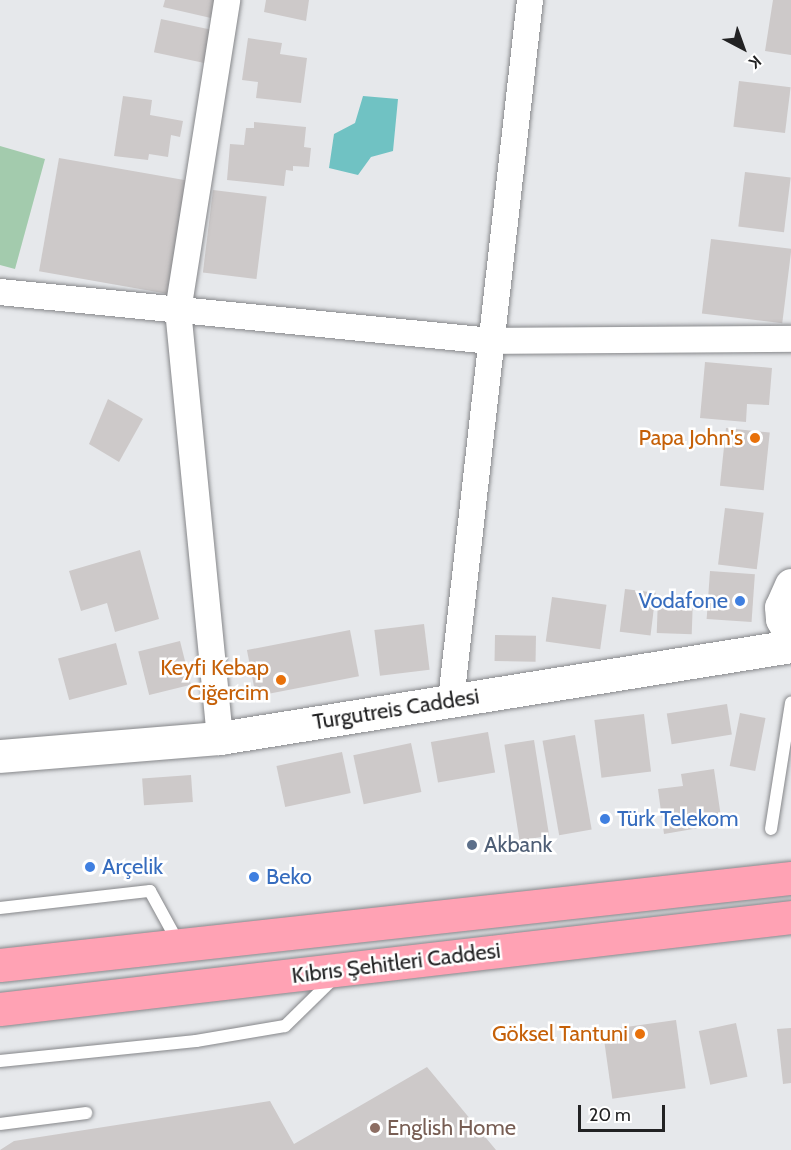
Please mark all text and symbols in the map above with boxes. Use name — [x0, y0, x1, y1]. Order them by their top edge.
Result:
north arrow — [713, 18, 773, 78]
text: K — [745, 51, 765, 72]
place label: Papa John's — [639, 425, 743, 451]
marker: Papa John's — [748, 431, 762, 445]
place label: Vodafone — [638, 588, 728, 614]
marker: Vodafone — [733, 594, 747, 608]
place label: Keyfi Kebap Ciğercim — [160, 654, 269, 706]
marker: Keyfi Kebap Ciğercim — [274, 673, 288, 687]
street label: Turgutreis Caddesi — [311, 683, 481, 735]
place label: Türk Telekom — [617, 806, 738, 832]
marker: Türk Telekom — [598, 812, 612, 826]
place label: Akbank — [484, 832, 552, 858]
marker: Akbank — [465, 838, 479, 852]
place label: Arçelik — [102, 854, 163, 880]
marker: Arçelik — [83, 860, 97, 874]
place label: Beko — [266, 864, 312, 890]
marker: Beko — [247, 870, 261, 884]
street label: Kıbrıs Şehitleri Caddesi — [290, 937, 502, 989]
place label: Göksel Tantuni — [492, 1021, 628, 1047]
marker: Göksel Tantuni — [633, 1027, 647, 1041]
scale bar — [581, 1093, 668, 1131]
text: 20 m — [589, 1104, 631, 1126]
place label: English Home — [387, 1115, 516, 1141]
marker: English Home — [368, 1121, 382, 1135]

